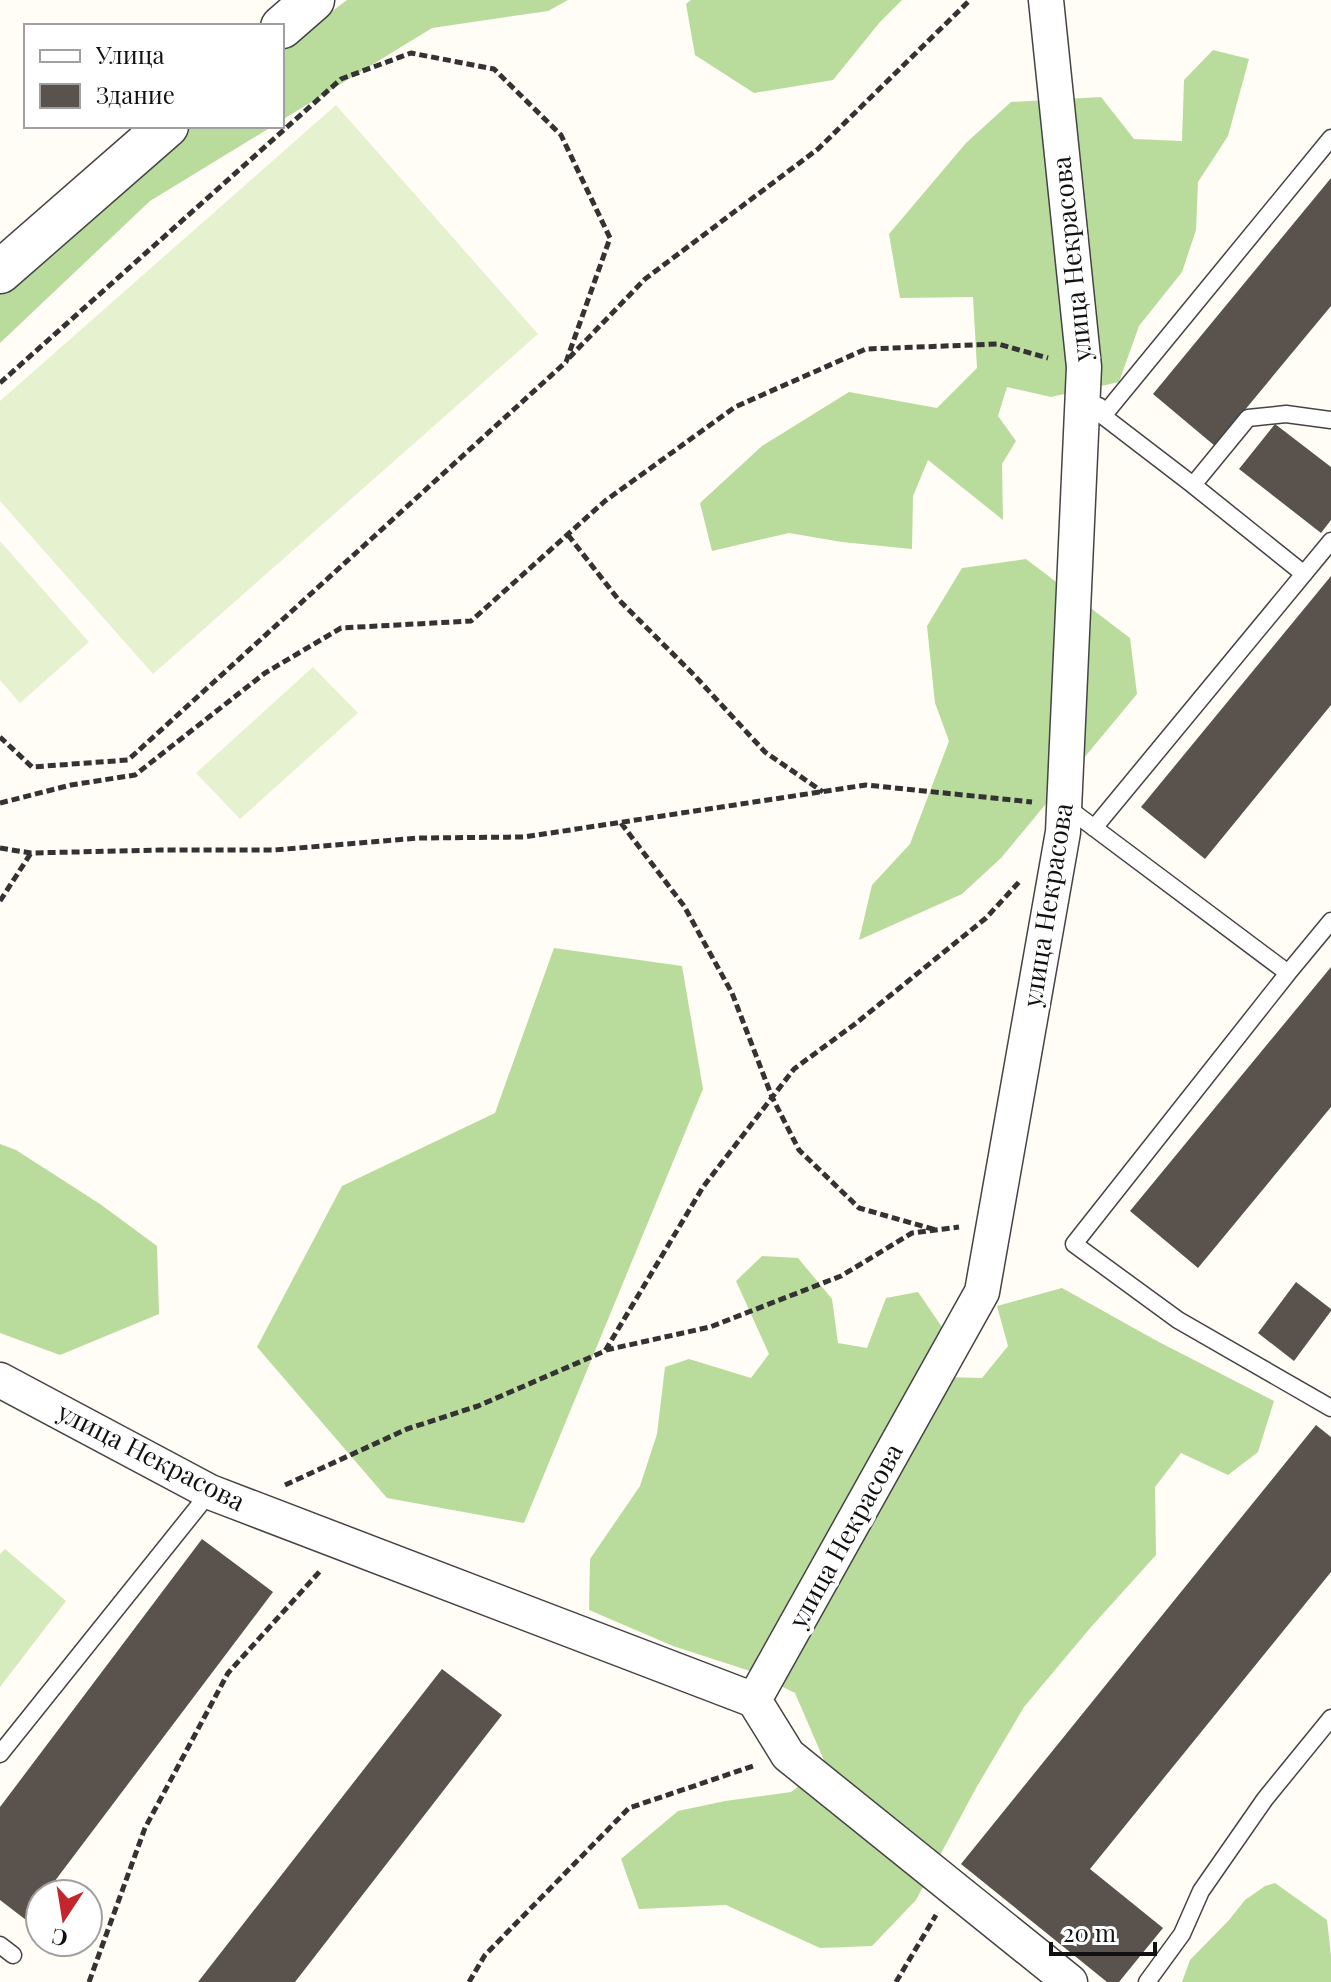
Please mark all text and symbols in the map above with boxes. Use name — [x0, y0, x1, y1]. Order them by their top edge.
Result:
legend — [24, 24, 284, 128]
text: Улица — [95, 38, 165, 70]
text: Здание — [96, 78, 175, 110]
street label: улица Некрасова — [1042, 155, 1099, 364]
street label: улица Некрасова — [1013, 800, 1080, 1010]
street label: улица Некрасова — [51, 1393, 251, 1518]
street label: улица Некрасова — [779, 1437, 910, 1635]
north arrow — [24, 1878, 104, 1958]
scale bar — [1051, 1906, 1155, 1956]
text: 20 m — [1063, 1916, 1116, 1948]
text: С — [49, 1922, 70, 1955]

